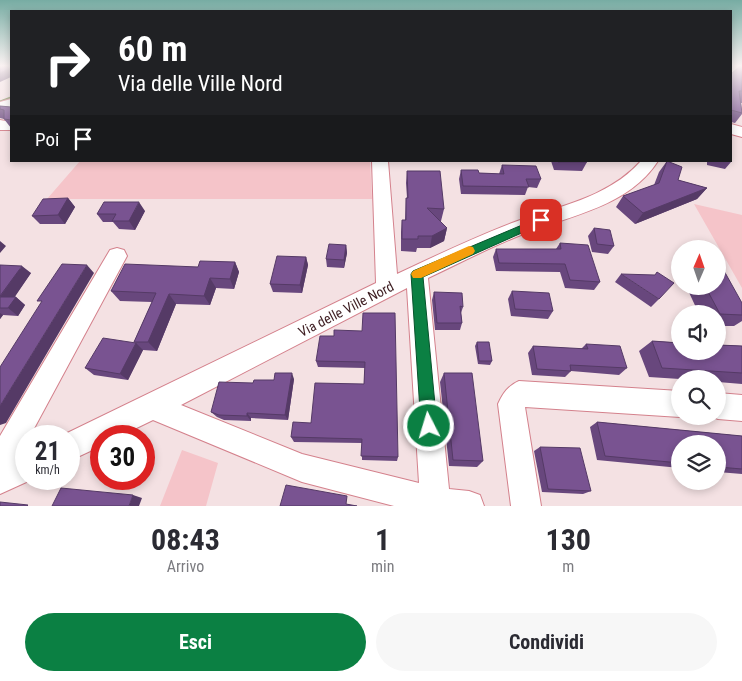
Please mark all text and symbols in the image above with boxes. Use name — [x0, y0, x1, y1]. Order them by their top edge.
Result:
text: 60 m — [118, 29, 187, 70]
icon: right — [35, 30, 100, 95]
text: Via delle Ville Nord — [118, 71, 283, 96]
icon: arrive — [69, 125, 97, 153]
text: Poi — [35, 128, 59, 151]
pin — [520, 199, 562, 241]
icon: arrive — [527, 206, 555, 234]
north arrow — [671, 240, 726, 295]
map controls — [671, 240, 726, 490]
street label: Via delle Ville Nord — [296, 278, 396, 340]
button: sound — [671, 305, 726, 360]
button: search — [671, 370, 726, 425]
position arrow — [402, 399, 454, 451]
speed limit sign: 30 — [90, 425, 155, 490]
button: layers — [671, 435, 726, 490]
text: 21 — [35, 437, 60, 466]
text: km/h — [35, 463, 60, 477]
text: 08:43 — [151, 522, 220, 557]
text: 1 — [375, 522, 390, 557]
text: 130 — [545, 522, 591, 557]
text: Arrivo — [167, 557, 204, 576]
text: min — [371, 557, 394, 576]
text: m — [562, 557, 574, 576]
button: Esci — [25, 613, 366, 671]
button: Condividi — [376, 613, 717, 671]

